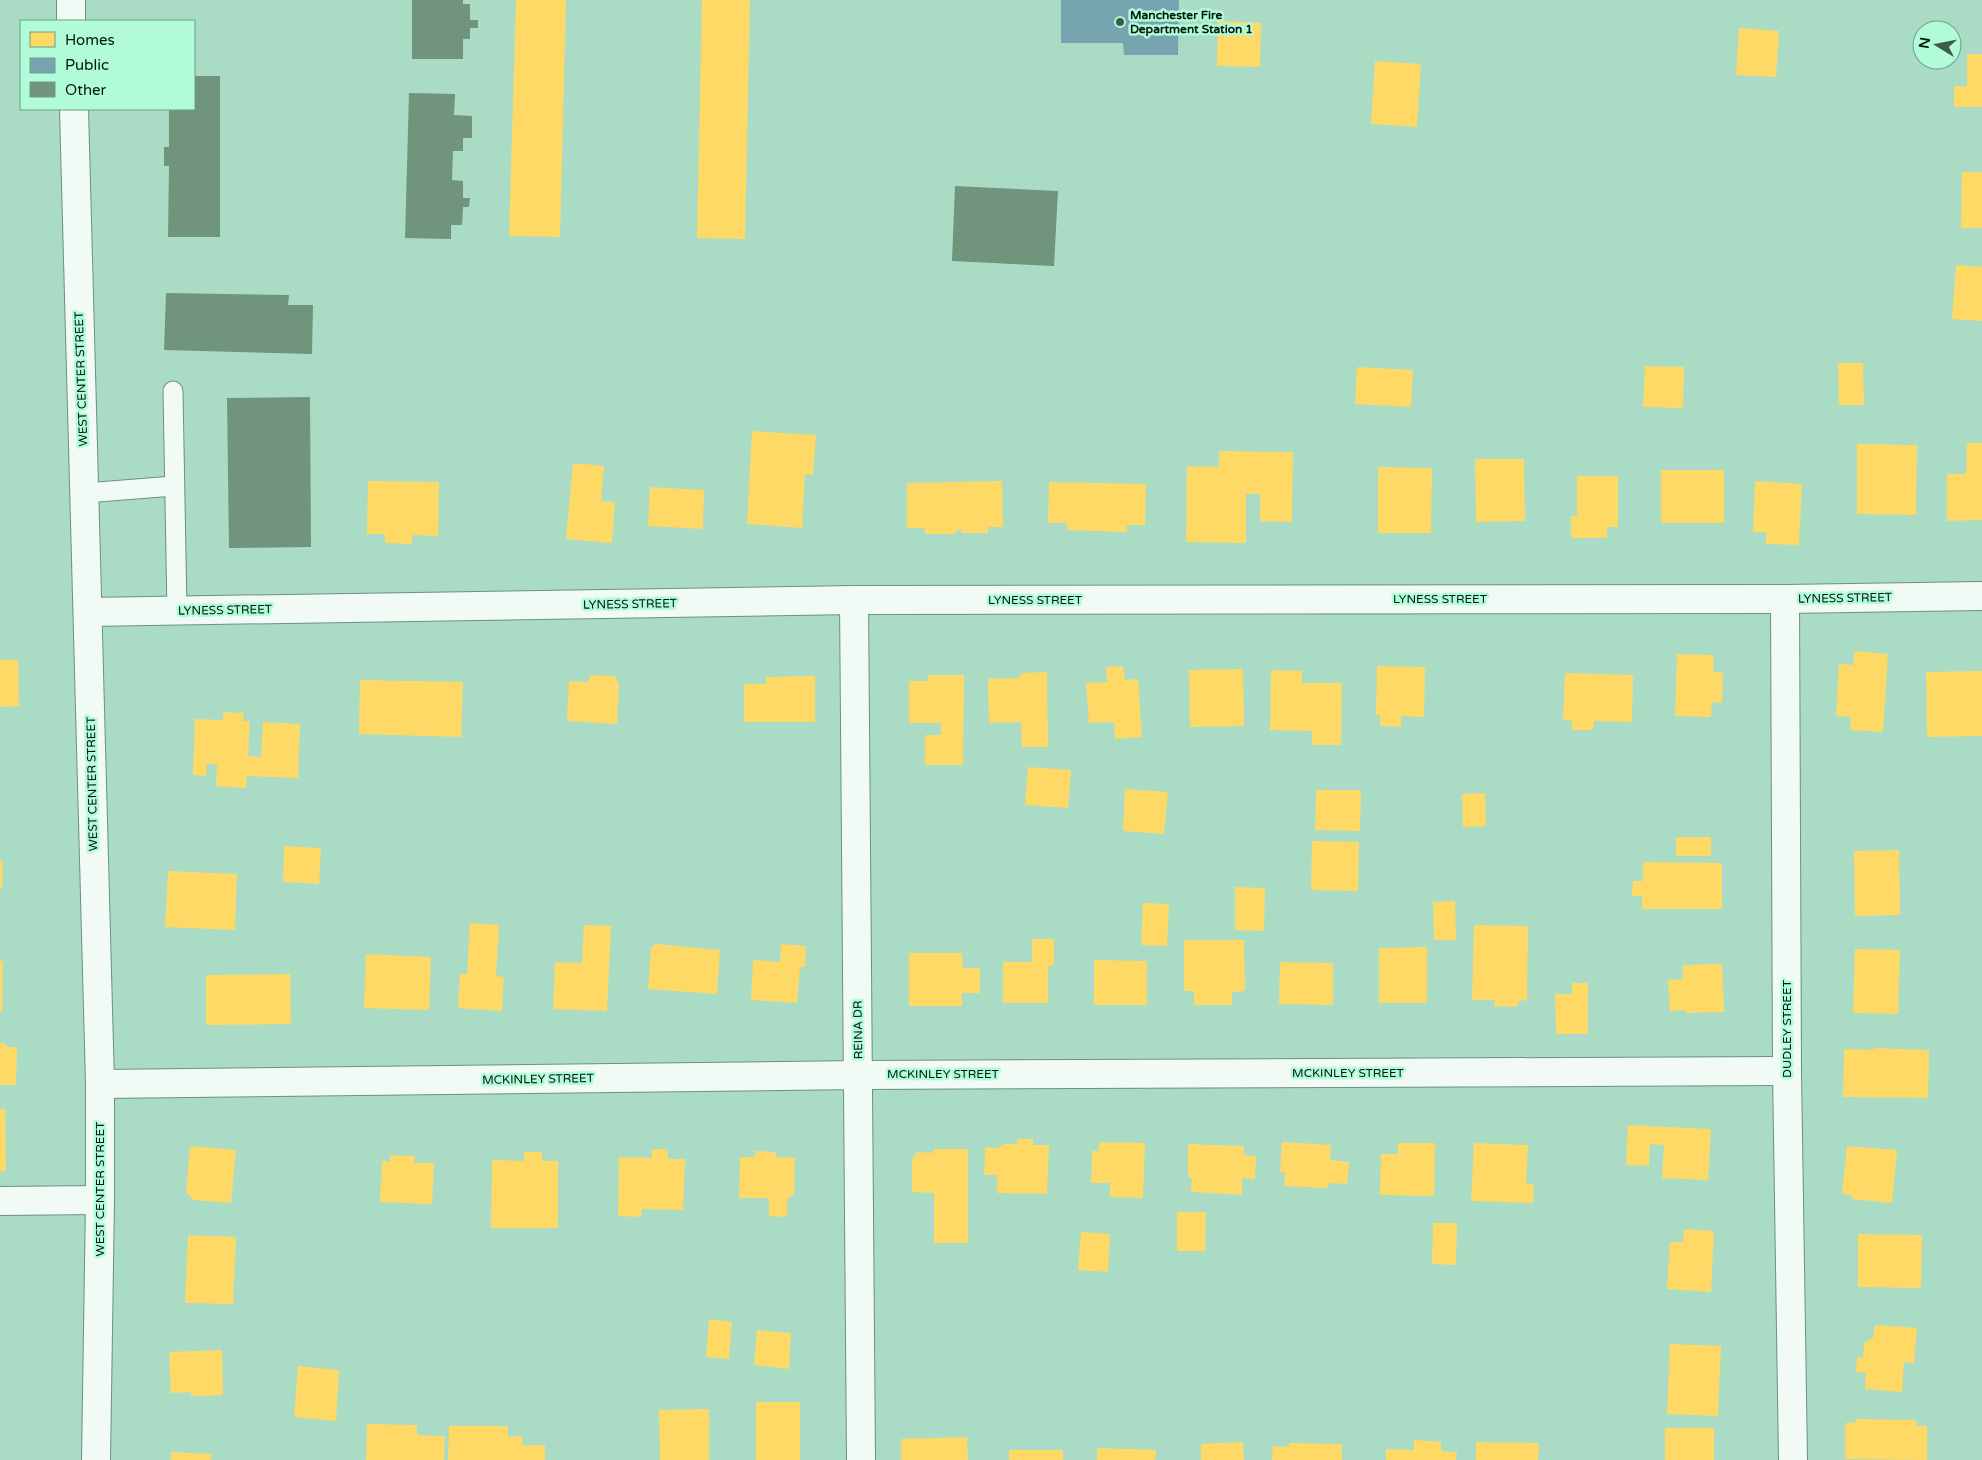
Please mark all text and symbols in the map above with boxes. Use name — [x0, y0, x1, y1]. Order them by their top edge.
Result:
place label: Manchester Fire Department Station 1 — [1130, 8, 1253, 37]
marker: Manchester Fire Department Station 1 — [1114, 16, 1126, 28]
legend — [20, 20, 195, 110]
north arrow — [1912, 20, 1962, 70]
text: Homes — [65, 31, 115, 49]
text: N — [1915, 36, 1934, 50]
text: Public — [65, 56, 109, 74]
text: Other — [65, 81, 107, 99]
street label: WEST CENTER STREET — [72, 311, 90, 447]
street label: LYNESS STREET — [1798, 590, 1893, 606]
street label: LYNESS STREET — [1393, 592, 1488, 606]
street label: LYNESS STREET — [988, 593, 1083, 607]
street label: LYNESS STREET — [583, 596, 678, 612]
street label: LYNESS STREET — [178, 602, 273, 618]
street label: WEST CENTER STREET — [84, 716, 100, 852]
street label: DUDLEY STREET — [1780, 979, 1794, 1078]
street label: REINA DR — [850, 1000, 866, 1060]
street label: MCKINLEY STREET — [1292, 1066, 1405, 1080]
street label: MCKINLEY STREET — [887, 1067, 1000, 1081]
street label: MCKINLEY STREET — [482, 1071, 595, 1087]
street label: WEST CENTER STREET — [93, 1121, 107, 1256]

